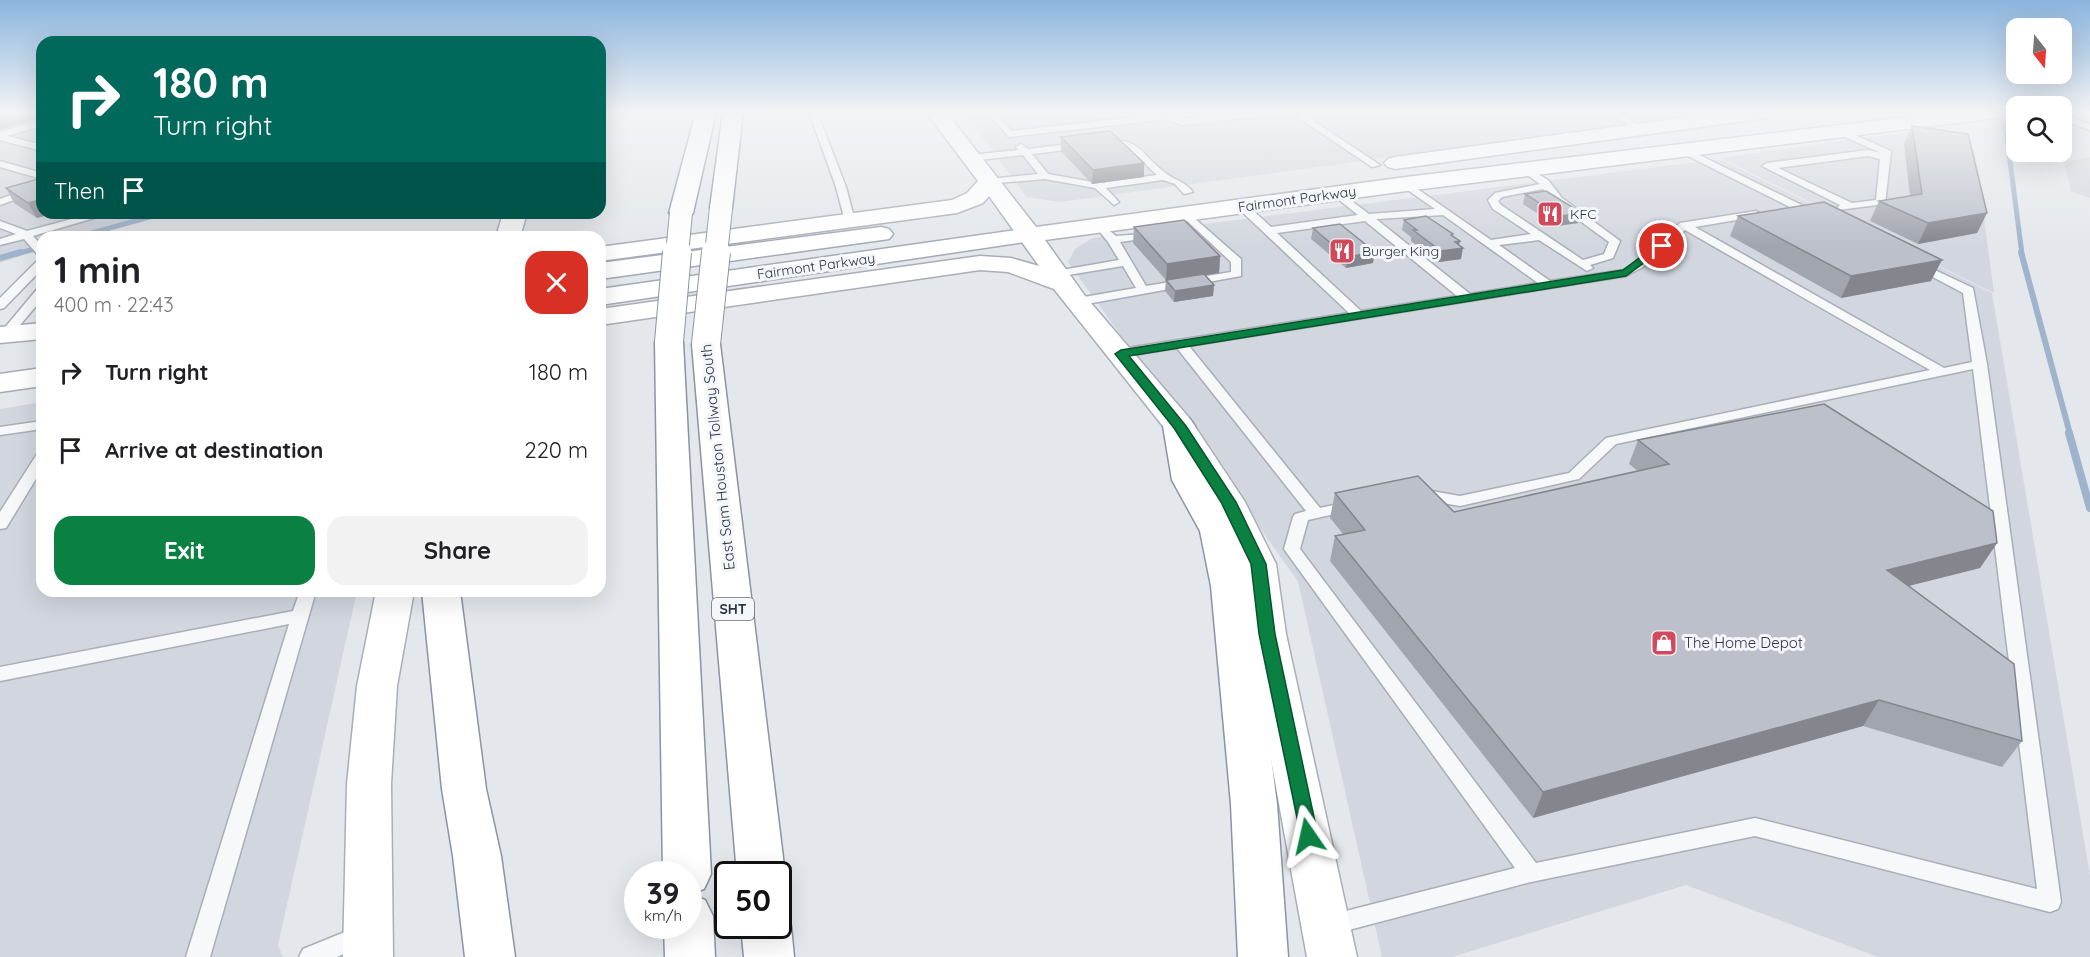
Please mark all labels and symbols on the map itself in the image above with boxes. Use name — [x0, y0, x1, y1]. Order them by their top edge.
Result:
north arrow — [2006, 18, 2072, 84]
street label: Fairmont Parkway — [1237, 182, 1357, 216]
restaurant icon: KFC — [1535, 199, 1565, 229]
place label: KFC — [1570, 205, 1596, 223]
pin — [1636, 220, 1687, 271]
restaurant icon: Burger King — [1327, 236, 1357, 266]
place label: Burger King — [1362, 242, 1439, 260]
street label: Fairmont Parkway — [756, 249, 876, 283]
street label: East Sam Houston Tollway South — [696, 343, 739, 571]
road number: SHT — [712, 598, 754, 620]
shop icon: The Home Depot — [1649, 628, 1679, 658]
place label: The Home Depot — [1684, 633, 1803, 652]
position arrow — [1276, 804, 1340, 868]
speed limit sign: 50 — [714, 861, 792, 939]

